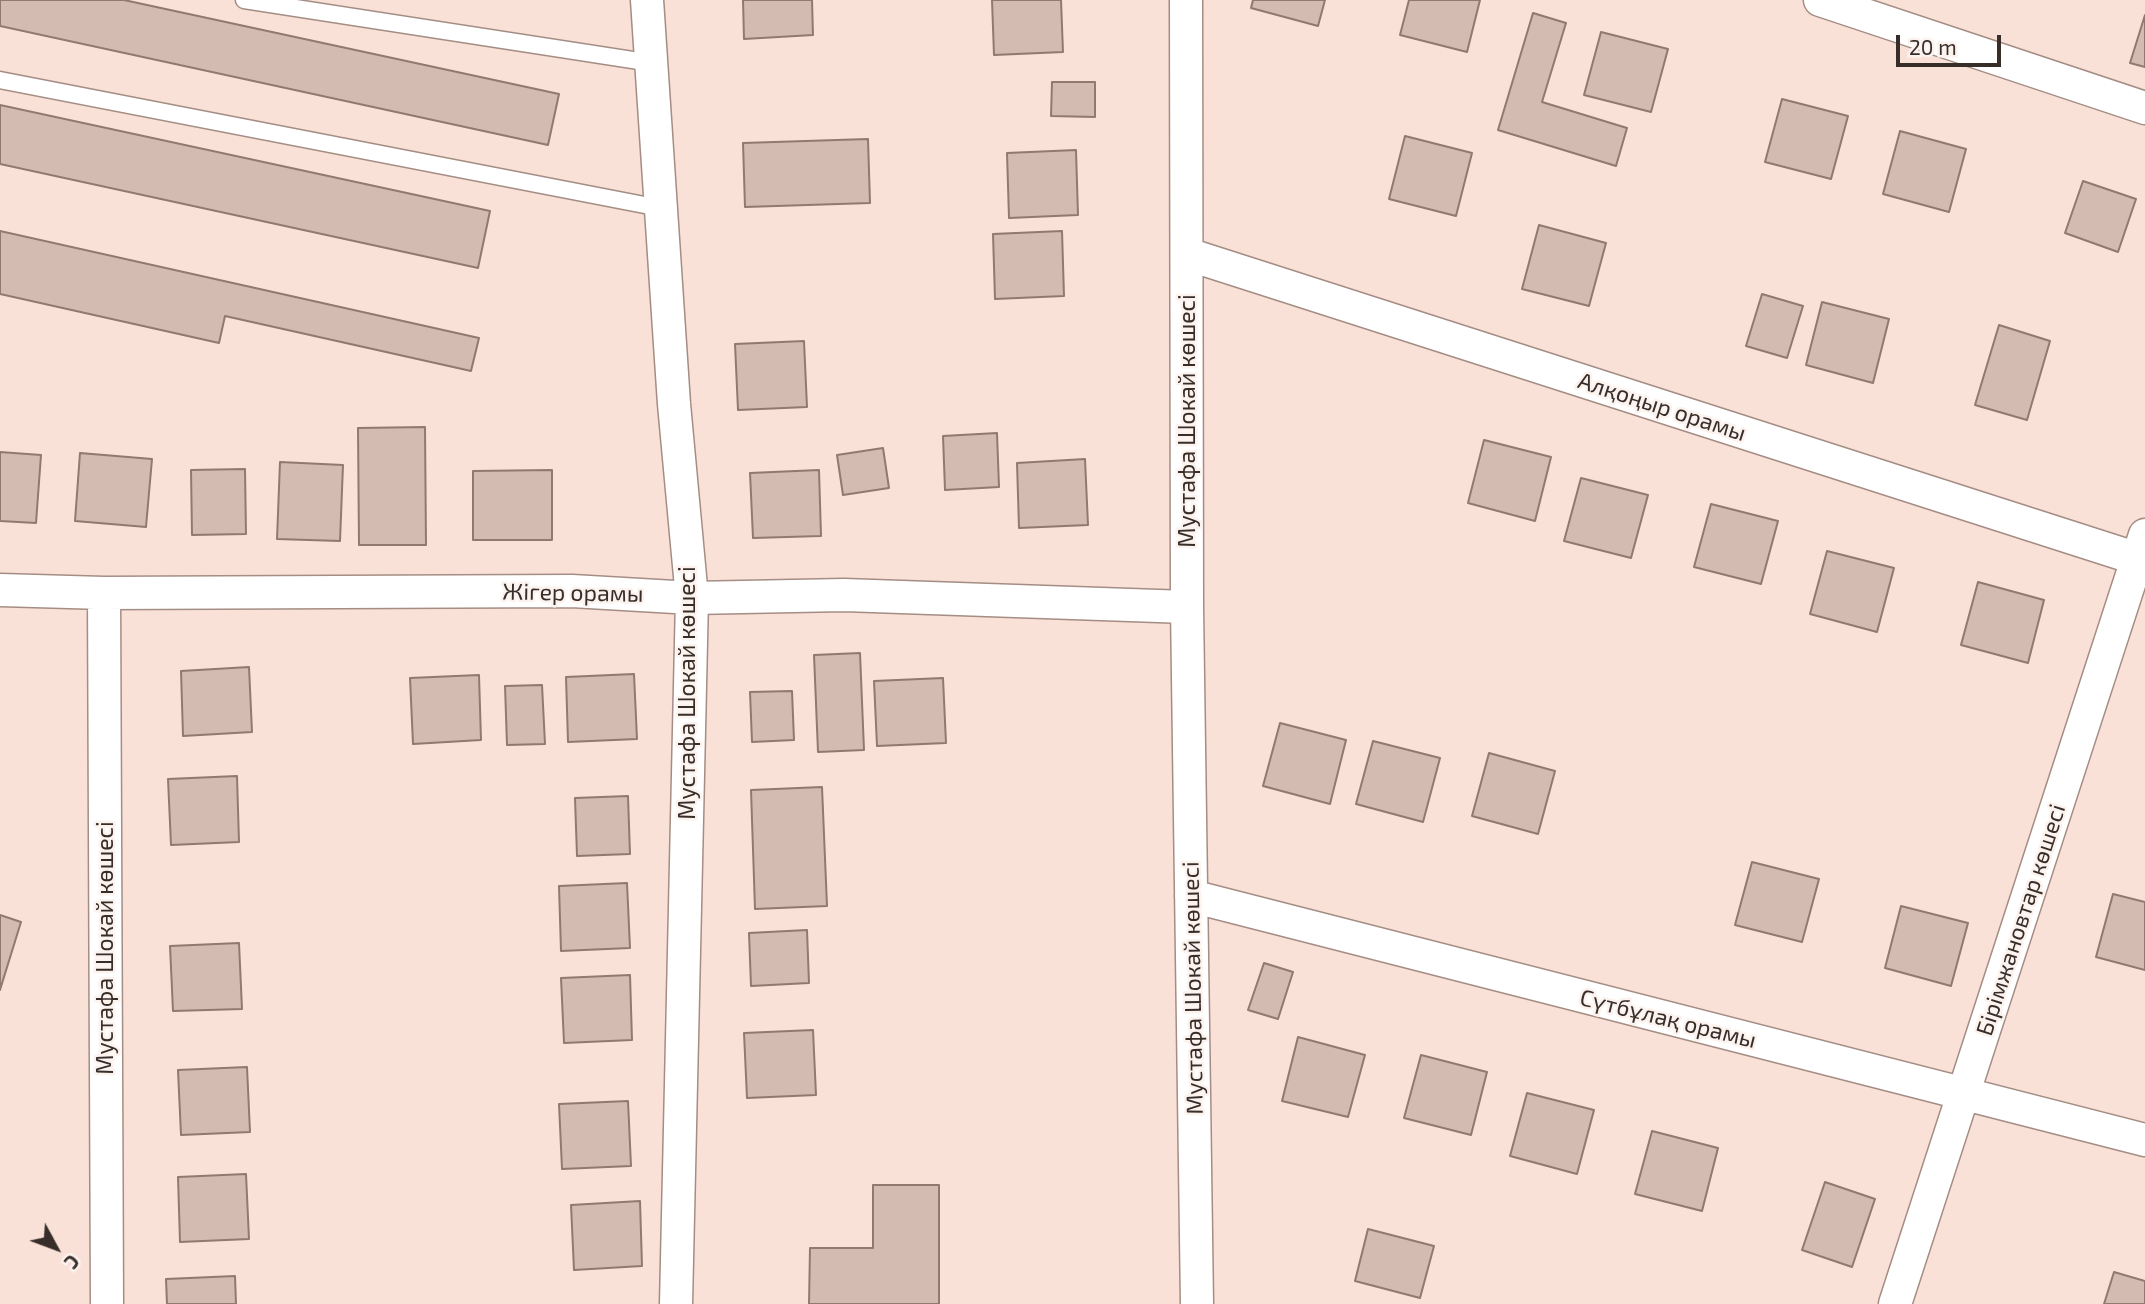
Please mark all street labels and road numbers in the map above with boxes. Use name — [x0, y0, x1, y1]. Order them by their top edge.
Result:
street label: Мустафа Шокай көшесі — [1173, 294, 1201, 548]
street label: Алқоңыр орамы — [1575, 367, 1749, 447]
street label: Мустафа Шокай көшесі — [673, 566, 701, 820]
street label: Жігер орамы — [502, 578, 644, 608]
street label: Бірімжановтар көшесі — [1971, 801, 2071, 1039]
street label: Мустафа Шокай көшесі — [91, 821, 119, 1075]
street label: Мустафа Шокай көшесі — [1177, 861, 1209, 1115]
street label: Cүтбұлақ орамы — [1577, 984, 1759, 1054]

